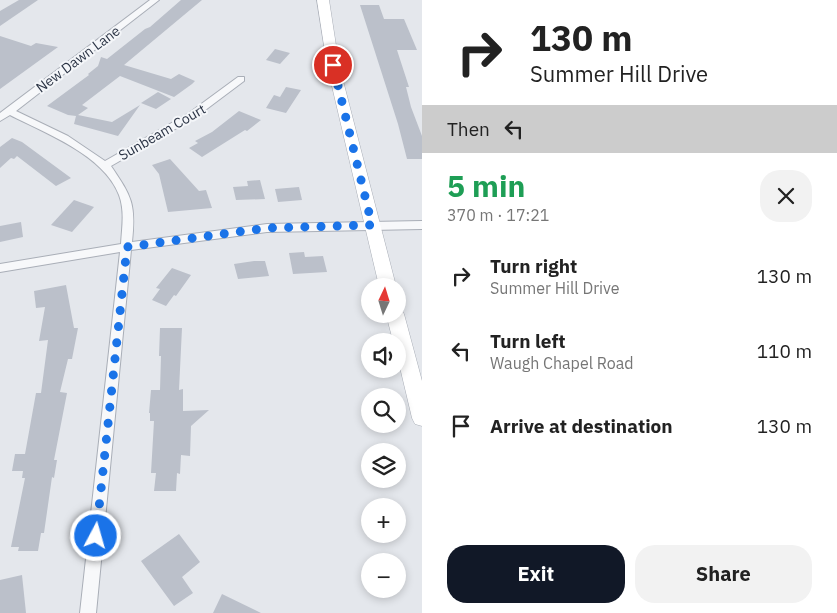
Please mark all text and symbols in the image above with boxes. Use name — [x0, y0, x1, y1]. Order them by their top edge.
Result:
text: 130 m — [530, 15, 633, 61]
icon: right — [447, 20, 512, 85]
street label: New Dawn Lane — [32, 21, 124, 96]
pin — [312, 44, 354, 86]
icon: arrive — [319, 51, 347, 79]
text: Summer Hill Drive — [530, 59, 708, 88]
street label: Sunbeam Court — [115, 100, 209, 164]
icon: left — [500, 115, 528, 143]
text: Then — [447, 117, 490, 141]
text: 5 min — [447, 166, 525, 205]
button: close — [760, 170, 812, 222]
text: 370 m · 17:21 — [447, 205, 549, 225]
text: Turn right — [490, 254, 577, 278]
icon: right — [447, 262, 475, 290]
text: 130 m — [757, 264, 812, 288]
north arrow — [361, 278, 406, 322]
map controls — [361, 278, 406, 598]
text: Summer Hill Drive — [490, 278, 620, 298]
text: Turn left — [490, 329, 566, 353]
button: sound — [361, 333, 406, 378]
icon: left — [447, 337, 475, 365]
text: 110 m — [757, 339, 812, 363]
text: Waugh Chapel Road — [490, 353, 634, 373]
button: search — [361, 388, 406, 433]
icon: arrive — [447, 412, 475, 440]
text: Arrive at destination — [490, 414, 673, 438]
text: 130 m — [757, 414, 812, 438]
button: layers — [361, 443, 406, 488]
button: + — [361, 498, 406, 543]
position arrow — [69, 509, 121, 561]
button: Exit — [447, 545, 625, 603]
button: Share — [635, 545, 812, 603]
button: − — [361, 553, 406, 598]

